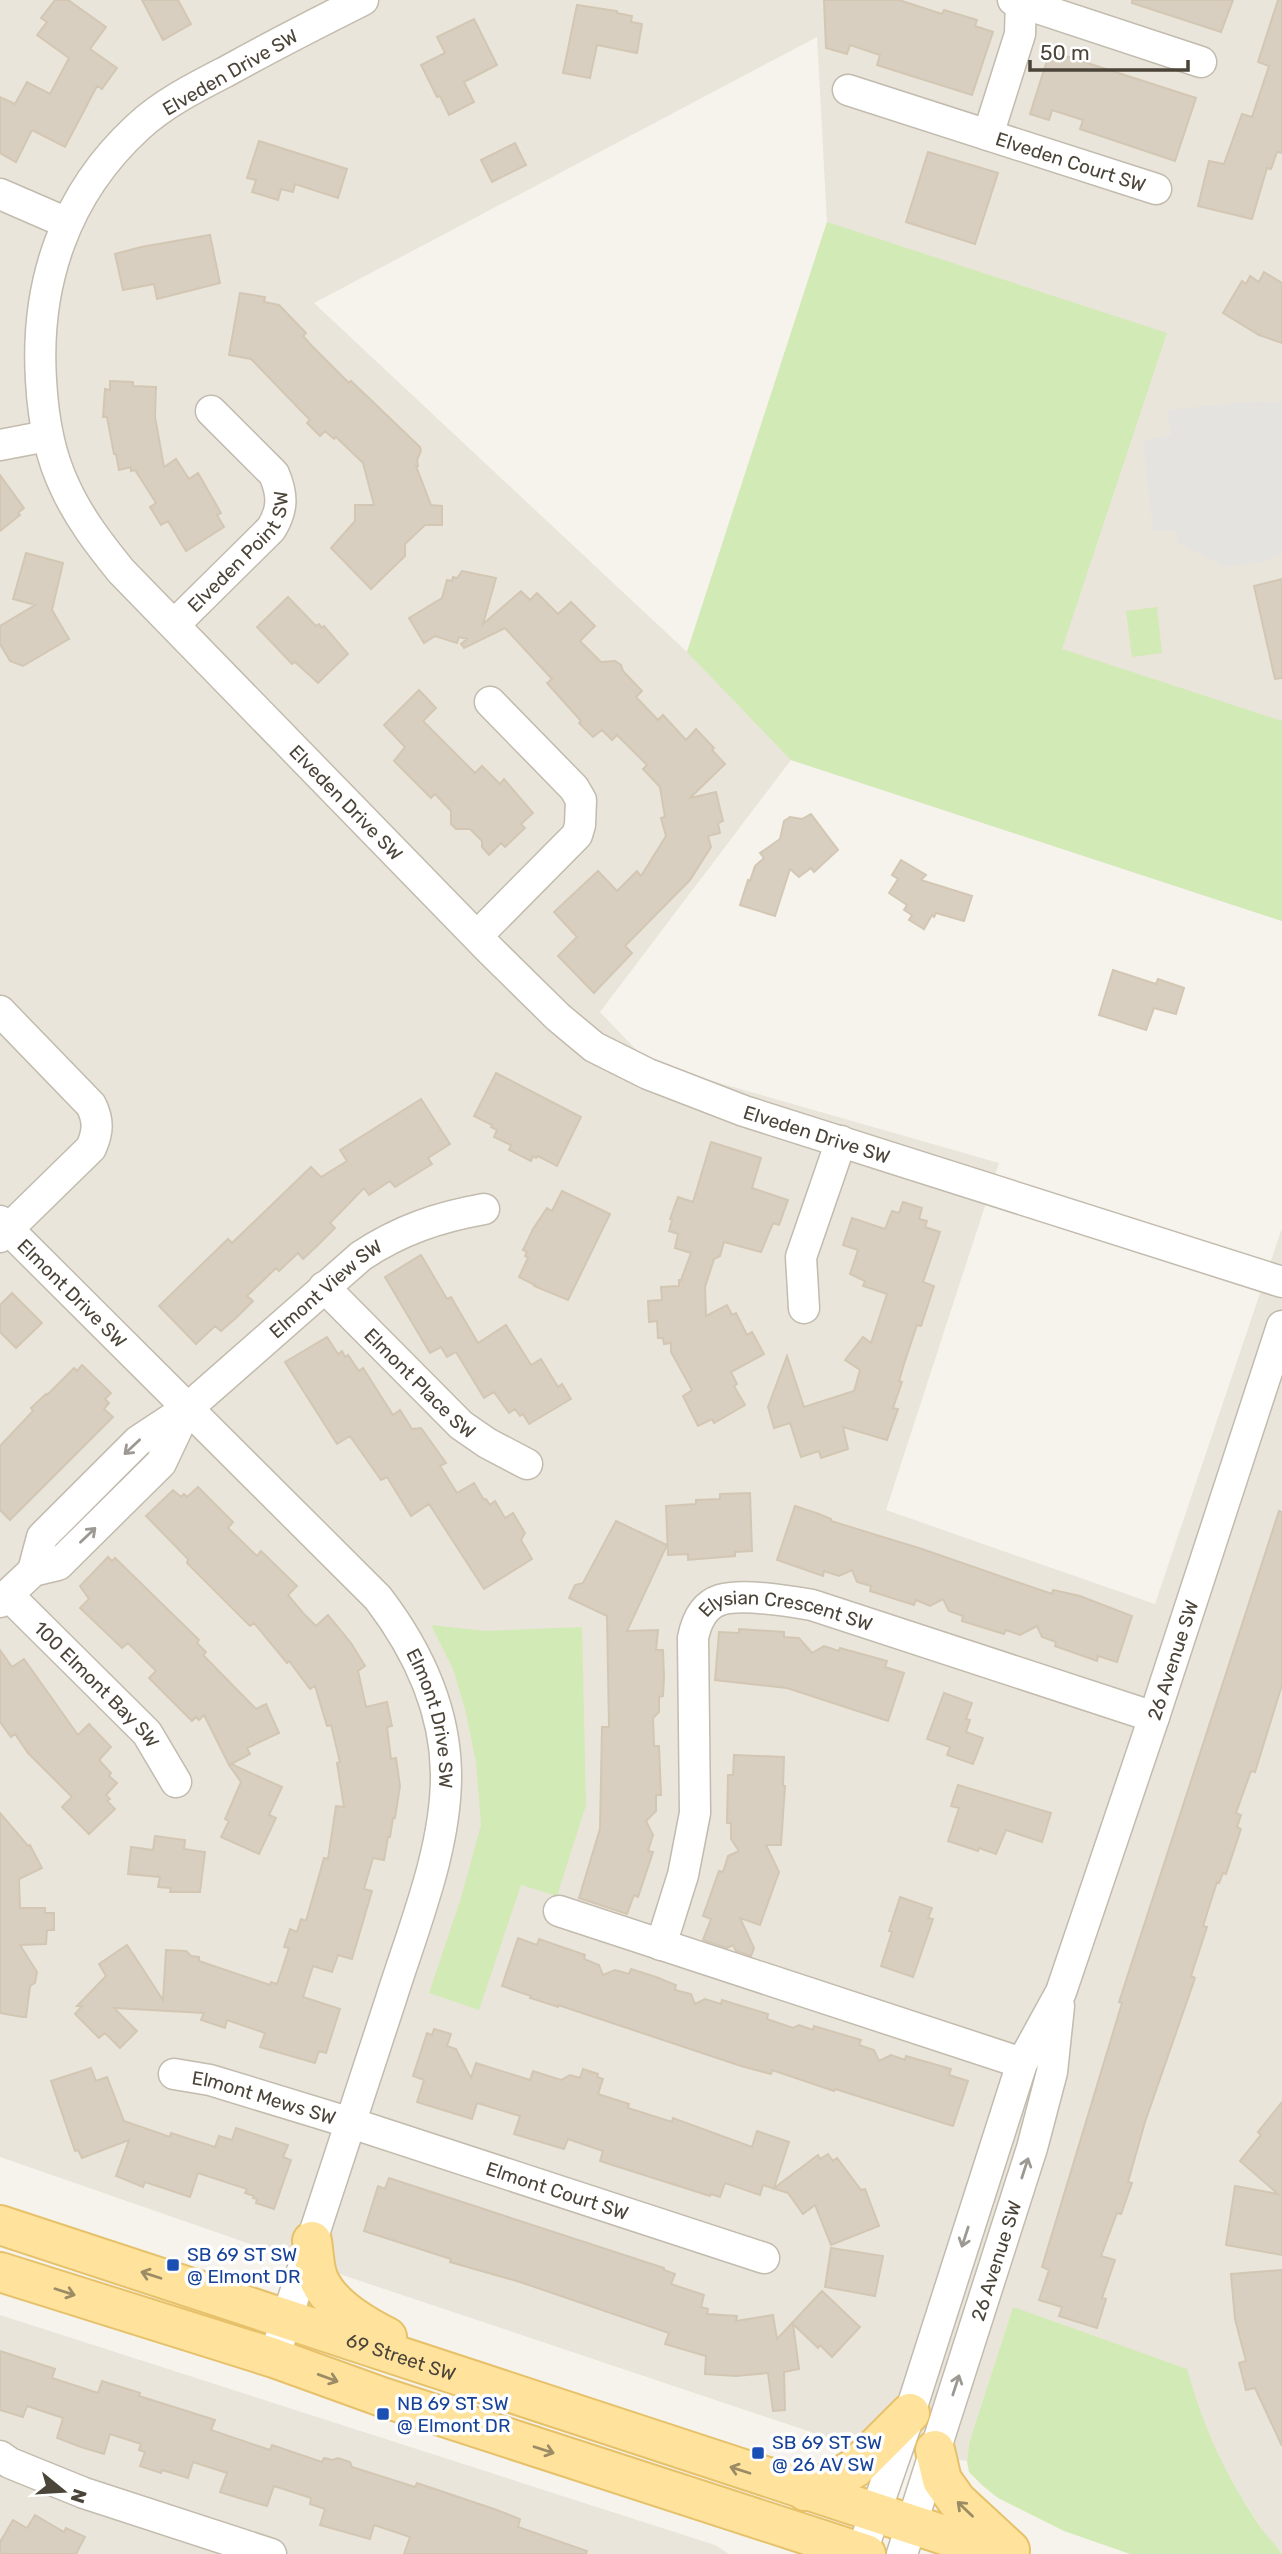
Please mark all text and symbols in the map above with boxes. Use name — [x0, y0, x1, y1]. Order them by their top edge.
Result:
street label: Elveden Drive SW — [159, 24, 302, 120]
scale bar — [1030, 28, 1188, 72]
text: 50 m — [1040, 40, 1090, 65]
street label: Elveden Court SW — [993, 127, 1149, 197]
street label: Elveden Point SW — [183, 490, 293, 617]
street label: Elveden Drive SW — [285, 740, 407, 865]
street label: Elveden Drive SW — [741, 1101, 893, 1169]
street label: Elmont Drive SW — [13, 1234, 131, 1353]
street label: Elmont View SW — [265, 1235, 386, 1343]
street label: Elmont Place SW — [359, 1323, 480, 1444]
one-way arrow — [123, 1439, 141, 1455]
one-way arrow — [80, 1527, 97, 1544]
street label: Elysian Crescent SW — [694, 1586, 875, 1636]
street label: 26 Avenue SW — [1143, 1597, 1203, 1723]
street label: 100 Elmont Bay SW — [29, 1616, 164, 1752]
street label: Elmont Drive SW — [401, 1645, 457, 1789]
street label: Elmont Mews SW — [190, 2066, 339, 2130]
street label: Elmont Court SW — [483, 2157, 631, 2225]
one-way arrow — [1020, 2158, 1032, 2180]
street label: 26 Avenue SW — [966, 2198, 1026, 2324]
one-way arrow — [958, 2226, 971, 2248]
place label: SB 69 ST SW @ Elmont DR — [187, 2243, 300, 2288]
marker: SB 69 ST SW @ Elmont DR — [165, 2257, 181, 2273]
one-way arrow — [141, 2267, 163, 2280]
one-way arrow — [54, 2287, 76, 2300]
street label: 69 Street SW — [343, 2328, 458, 2386]
one-way arrow — [317, 2372, 339, 2385]
one-way arrow — [951, 2375, 963, 2397]
place label: NB 69 ST SW @ Elmont DR — [397, 2392, 510, 2437]
marker: NB 69 ST SW @ Elmont DR — [375, 2406, 391, 2422]
place label: SB 69 ST SW @ 26 AV SW — [772, 2431, 882, 2476]
one-way arrow — [532, 2444, 554, 2457]
marker: SB 69 ST SW @ 26 AV SW — [750, 2445, 766, 2461]
north arrow — [28, 2456, 98, 2526]
one-way arrow — [729, 2463, 751, 2476]
text: N — [66, 2486, 92, 2506]
one-way arrow — [956, 2500, 973, 2517]

